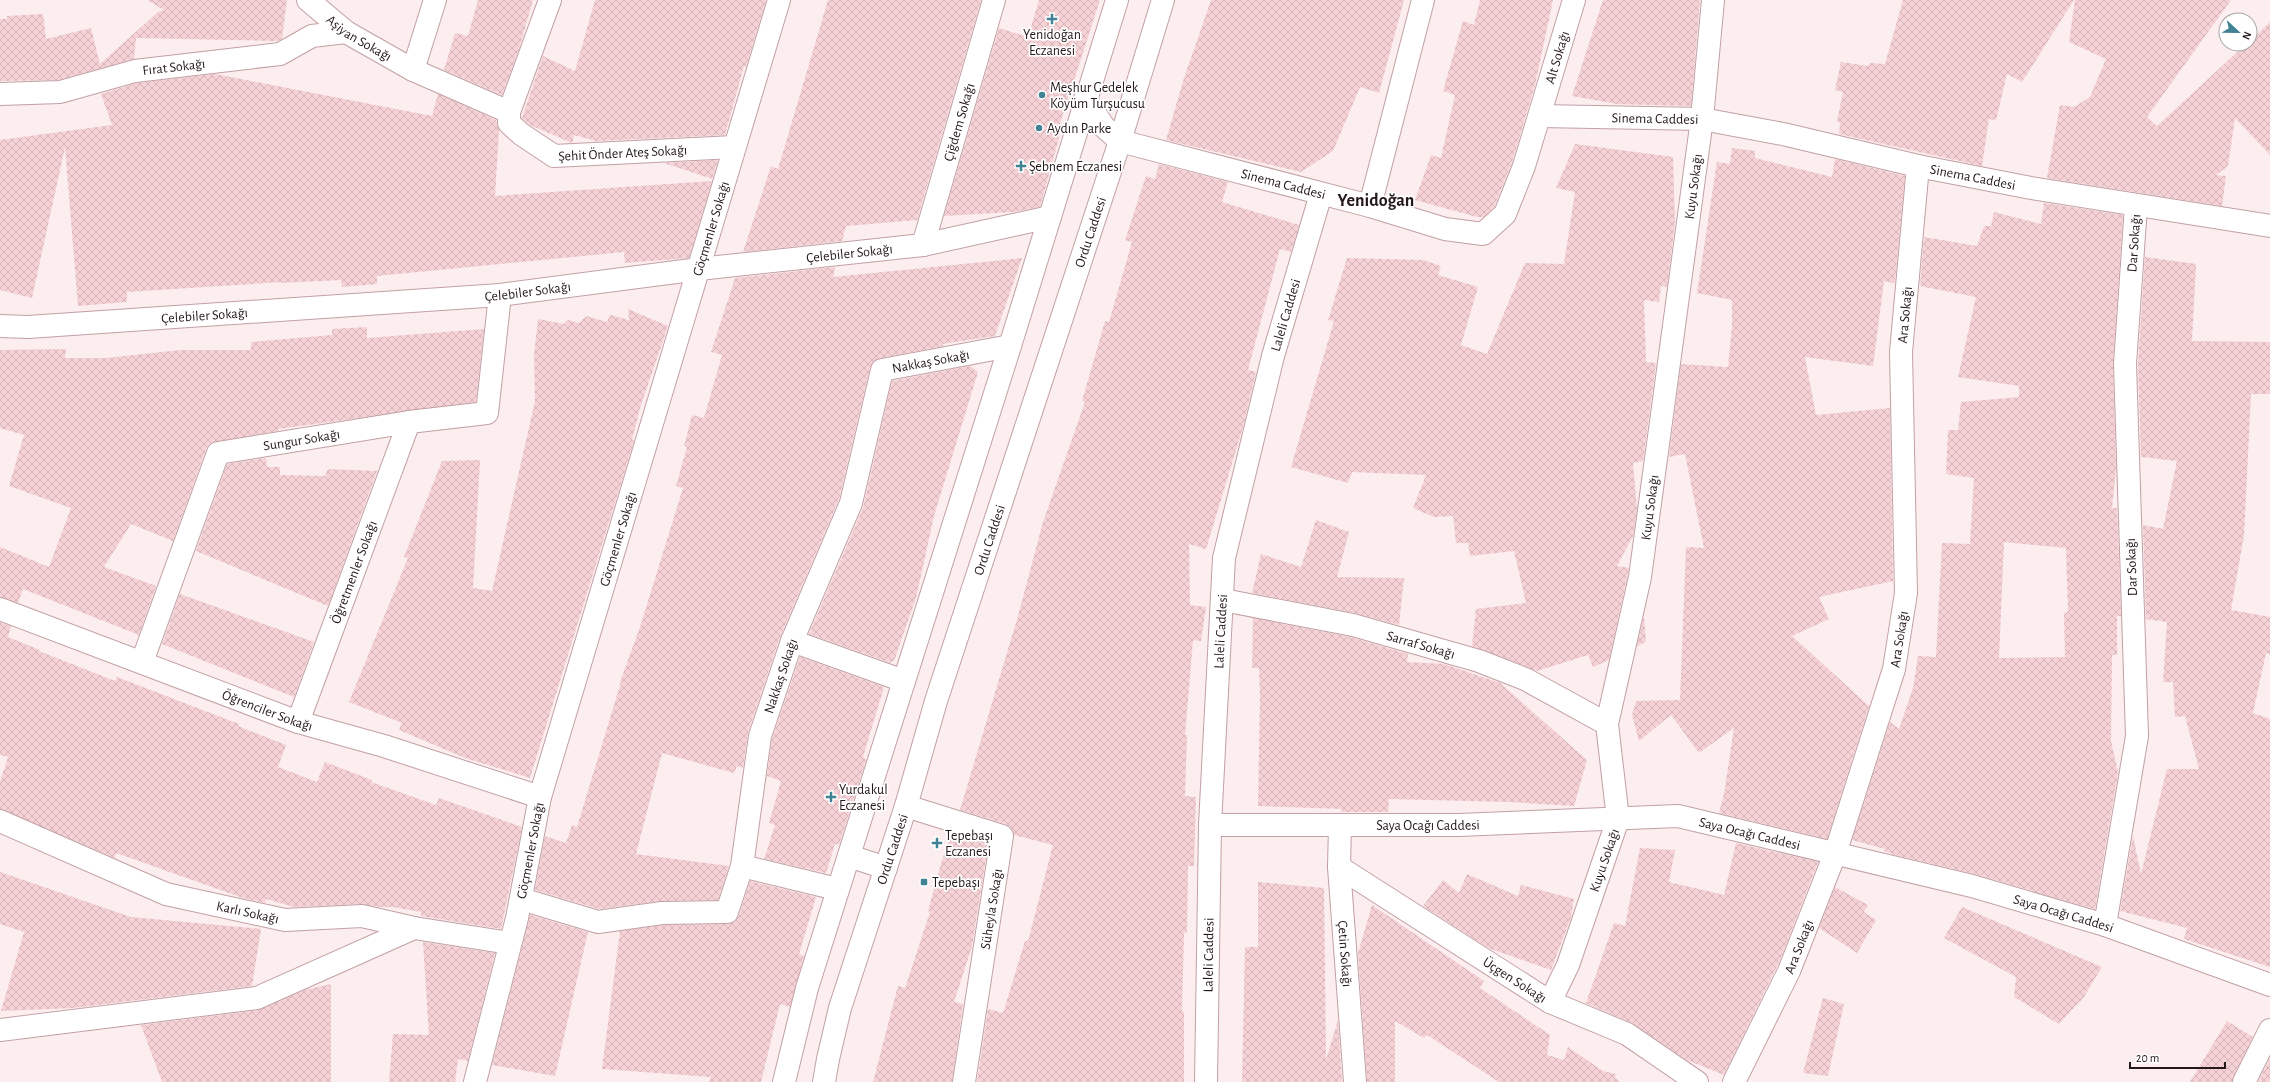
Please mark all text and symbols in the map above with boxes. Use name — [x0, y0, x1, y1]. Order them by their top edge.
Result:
north arrow — [2218, 12, 2258, 52]
street label: Aşiyan Sokağı — [323, 13, 394, 64]
marker: Yenidoğan Eczanesi — [1047, 14, 1057, 24]
place label: Yenidoğan Eczanesi — [1023, 28, 1081, 58]
street label: Alt Sokağı — [1543, 30, 1572, 86]
text: N — [2240, 30, 2253, 41]
street label: Fırat Sokağı — [142, 57, 206, 78]
place label: Meşhur Gedelek Köyüm Turşucusu — [1050, 81, 1145, 111]
street label: Çiğdem Sokağı — [942, 82, 978, 163]
marker: Meşhur Gedelek Köyüm Turşucusu — [1037, 90, 1047, 100]
street label: Sinema Caddesi — [1611, 111, 1699, 127]
place label: Aydın Parke — [1047, 122, 1111, 136]
marker: Aydın Parke — [1034, 123, 1044, 133]
street label: Şehit Önder Ateş Sokağı — [558, 143, 688, 164]
street label: Kuyu Sokağı — [1683, 153, 1705, 220]
place label: Şebnem Eczanesi — [1029, 160, 1122, 174]
marker: Şebnem Eczanesi — [1016, 161, 1026, 171]
street label: Sinema Caddesi — [1929, 162, 2017, 193]
street label: Sinema Caddesi — [1239, 167, 1327, 202]
street label: Göçmenler Sokağı — [691, 180, 732, 278]
district label: Yenidoğan — [1338, 192, 1414, 210]
street label: Ordu Caddesi — [1073, 195, 1109, 269]
street label: Dar Sokağı — [2125, 214, 2143, 273]
street label: Çelebiler Sokağı — [806, 242, 893, 265]
street label: Laleli Caddesi — [1269, 277, 1303, 353]
street label: Çelebiler Sokağı — [484, 280, 572, 304]
street label: Ara Sokağı — [1896, 286, 1915, 344]
street label: Çelebiler Sokağı — [161, 306, 248, 326]
street label: Nakkaş Sokağı — [891, 348, 971, 376]
street label: Sungur Sokağı — [262, 427, 341, 454]
street label: Kuyu Sokağı — [1639, 474, 1662, 541]
street label: Göçmenler Sokağı — [598, 490, 639, 588]
street label: Ordu Caddesi — [972, 503, 1008, 577]
street label: Öğretmenler Sokağı — [326, 519, 380, 626]
street label: Dar Sokağı — [2124, 538, 2140, 596]
street label: Laleli Caddesi — [1212, 594, 1230, 669]
street label: Ara Sokağı — [1888, 610, 1911, 669]
street label: Sarraf Sokağı — [1385, 629, 1456, 662]
street label: Nakkaş Sokağı — [762, 637, 800, 716]
street label: Öğrenciler Sokağı — [220, 685, 314, 734]
place label: Yurdakul Eczanesi — [839, 783, 888, 813]
marker: Yurdakul Eczanesi — [826, 792, 836, 802]
street label: Göçmenler Sokağı — [515, 801, 547, 900]
street label: Ordu Caddesi — [875, 812, 911, 886]
street label: Saya Ocağı Caddesi — [1698, 815, 1802, 853]
street label: Saya Ocağı Caddesi — [1376, 818, 1480, 833]
street label: Kuyu Sokağı — [1588, 827, 1622, 894]
place label: Tepebaşı Eczanesi — [945, 829, 993, 859]
marker: Tepebaşı Eczanesi — [932, 838, 942, 848]
street label: Süheyla Sokağı — [979, 868, 1005, 951]
place label: Tepebaşı — [932, 876, 980, 890]
marker: Tepebaşı — [919, 877, 929, 887]
street label: Saya Ocağı Caddesi — [2012, 893, 2115, 936]
street label: Karlı Sokağı — [215, 899, 280, 926]
street label: Laleli Caddesi — [1201, 918, 1217, 993]
street label: Ara Sokağı — [1783, 918, 1816, 976]
street label: Çetin Sokağı — [1335, 920, 1354, 988]
street label: Üçgen Sokağı — [1480, 952, 1549, 1006]
scale bar — [2130, 1044, 2225, 1070]
text: 20 m — [2136, 1052, 2159, 1064]

